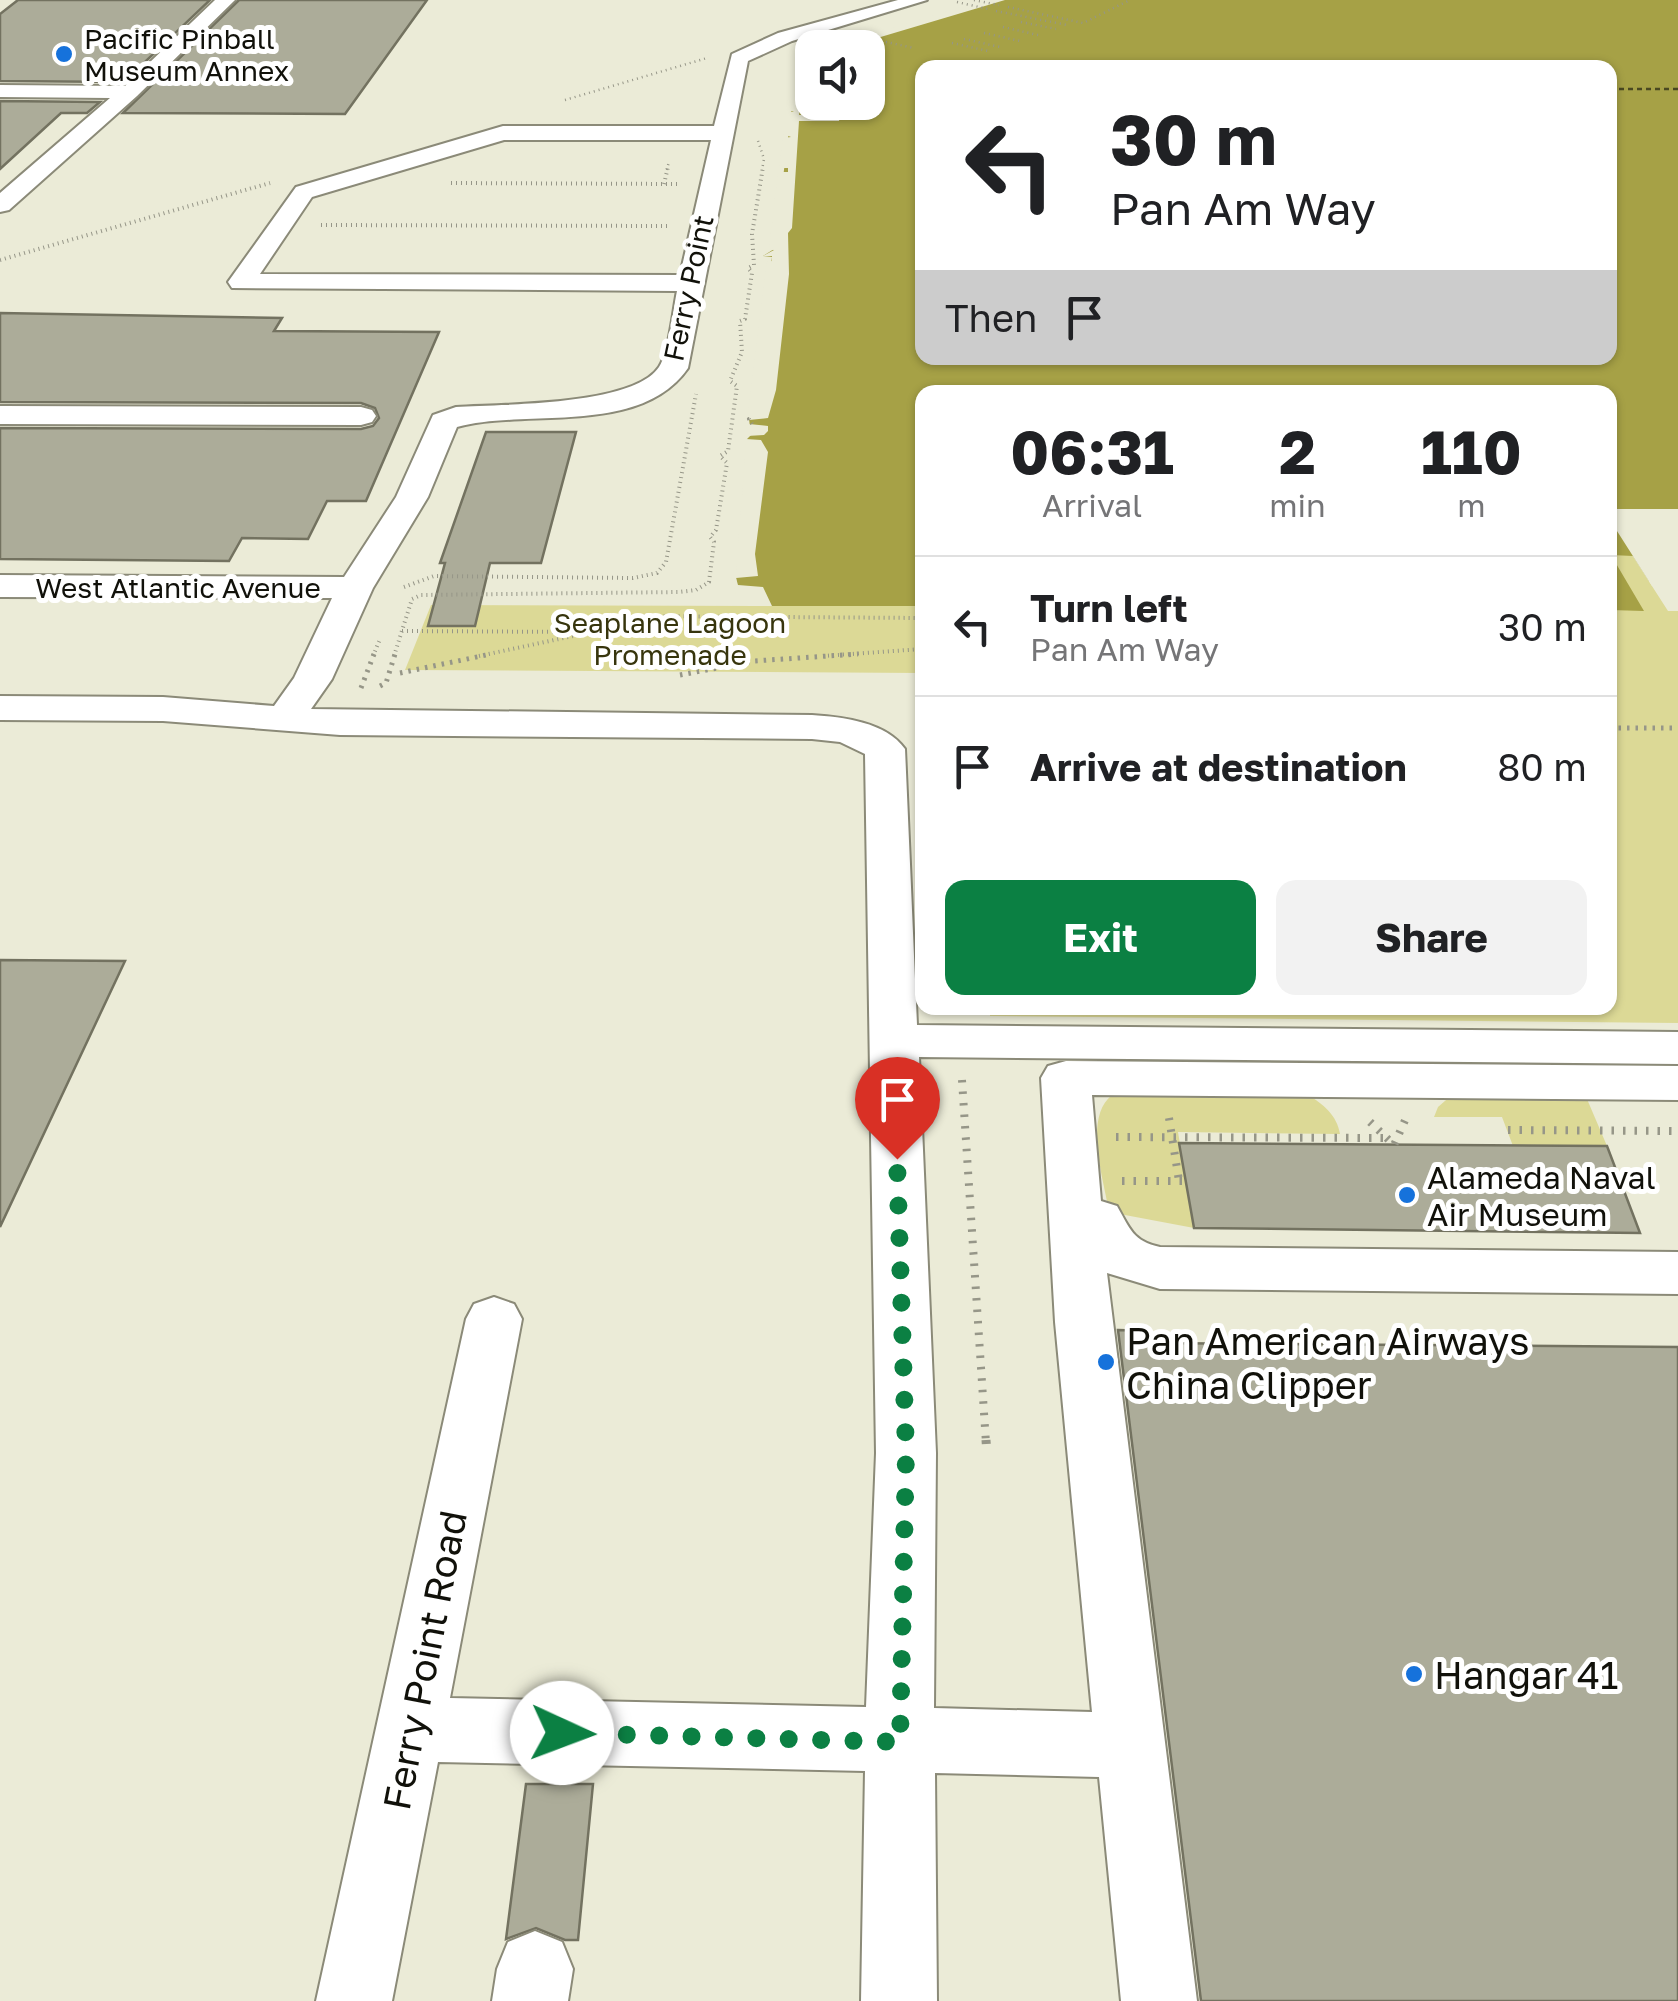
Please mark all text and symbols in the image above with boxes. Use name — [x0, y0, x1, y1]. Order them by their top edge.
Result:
place label: Pacific Pinball Museum Annex — [84, 22, 289, 87]
map controls — [795, 30, 885, 120]
button: sound — [795, 30, 885, 120]
marker: Pacific Pinball Museum Annex — [53, 43, 75, 65]
text: 30 m — [1110, 96, 1277, 180]
icon: left — [945, 100, 1075, 230]
text: Pan Am Way — [1110, 181, 1376, 235]
street label: Ferry Point — [656, 212, 720, 364]
icon: arrive — [1057, 290, 1112, 345]
text: Then — [945, 295, 1037, 340]
text: 06:31 — [1010, 415, 1174, 487]
text: 2 — [1279, 415, 1316, 487]
text: 110 — [1421, 415, 1522, 487]
text: Arrival — [1042, 486, 1142, 524]
text: min — [1269, 486, 1326, 524]
text: m — [1457, 486, 1486, 524]
street label: West Atlantic Avenue — [35, 571, 321, 604]
text: Turn left — [1030, 585, 1188, 630]
icon: left — [945, 599, 1000, 654]
text: 30 m — [1498, 604, 1587, 649]
park label: Seaplane Lagoon Promenade — [554, 606, 786, 671]
text: Pan Am Way — [1030, 630, 1219, 668]
icon: arrive — [945, 739, 1000, 794]
text: Arrive at destination — [1030, 744, 1407, 789]
text: 80 m — [1497, 744, 1587, 789]
button: Exit — [945, 880, 1256, 995]
button: Share — [1276, 880, 1587, 995]
pin — [855, 1057, 940, 1160]
icon: arrive — [870, 1072, 925, 1127]
place label: Alameda Naval Air Museum — [1427, 1158, 1656, 1233]
marker: Alameda Naval Air Museum — [1396, 1184, 1418, 1206]
place label: Pan American Airways China Clipper — [1126, 1318, 1529, 1407]
marker: Pan American Airways China Clipper — [1095, 1351, 1117, 1373]
street label: Ferry Point Road — [373, 1506, 475, 1814]
place label: Hangar 41 — [1434, 1652, 1619, 1697]
marker: Hangar 41 — [1403, 1663, 1425, 1685]
position arrow — [510, 1681, 614, 1785]

